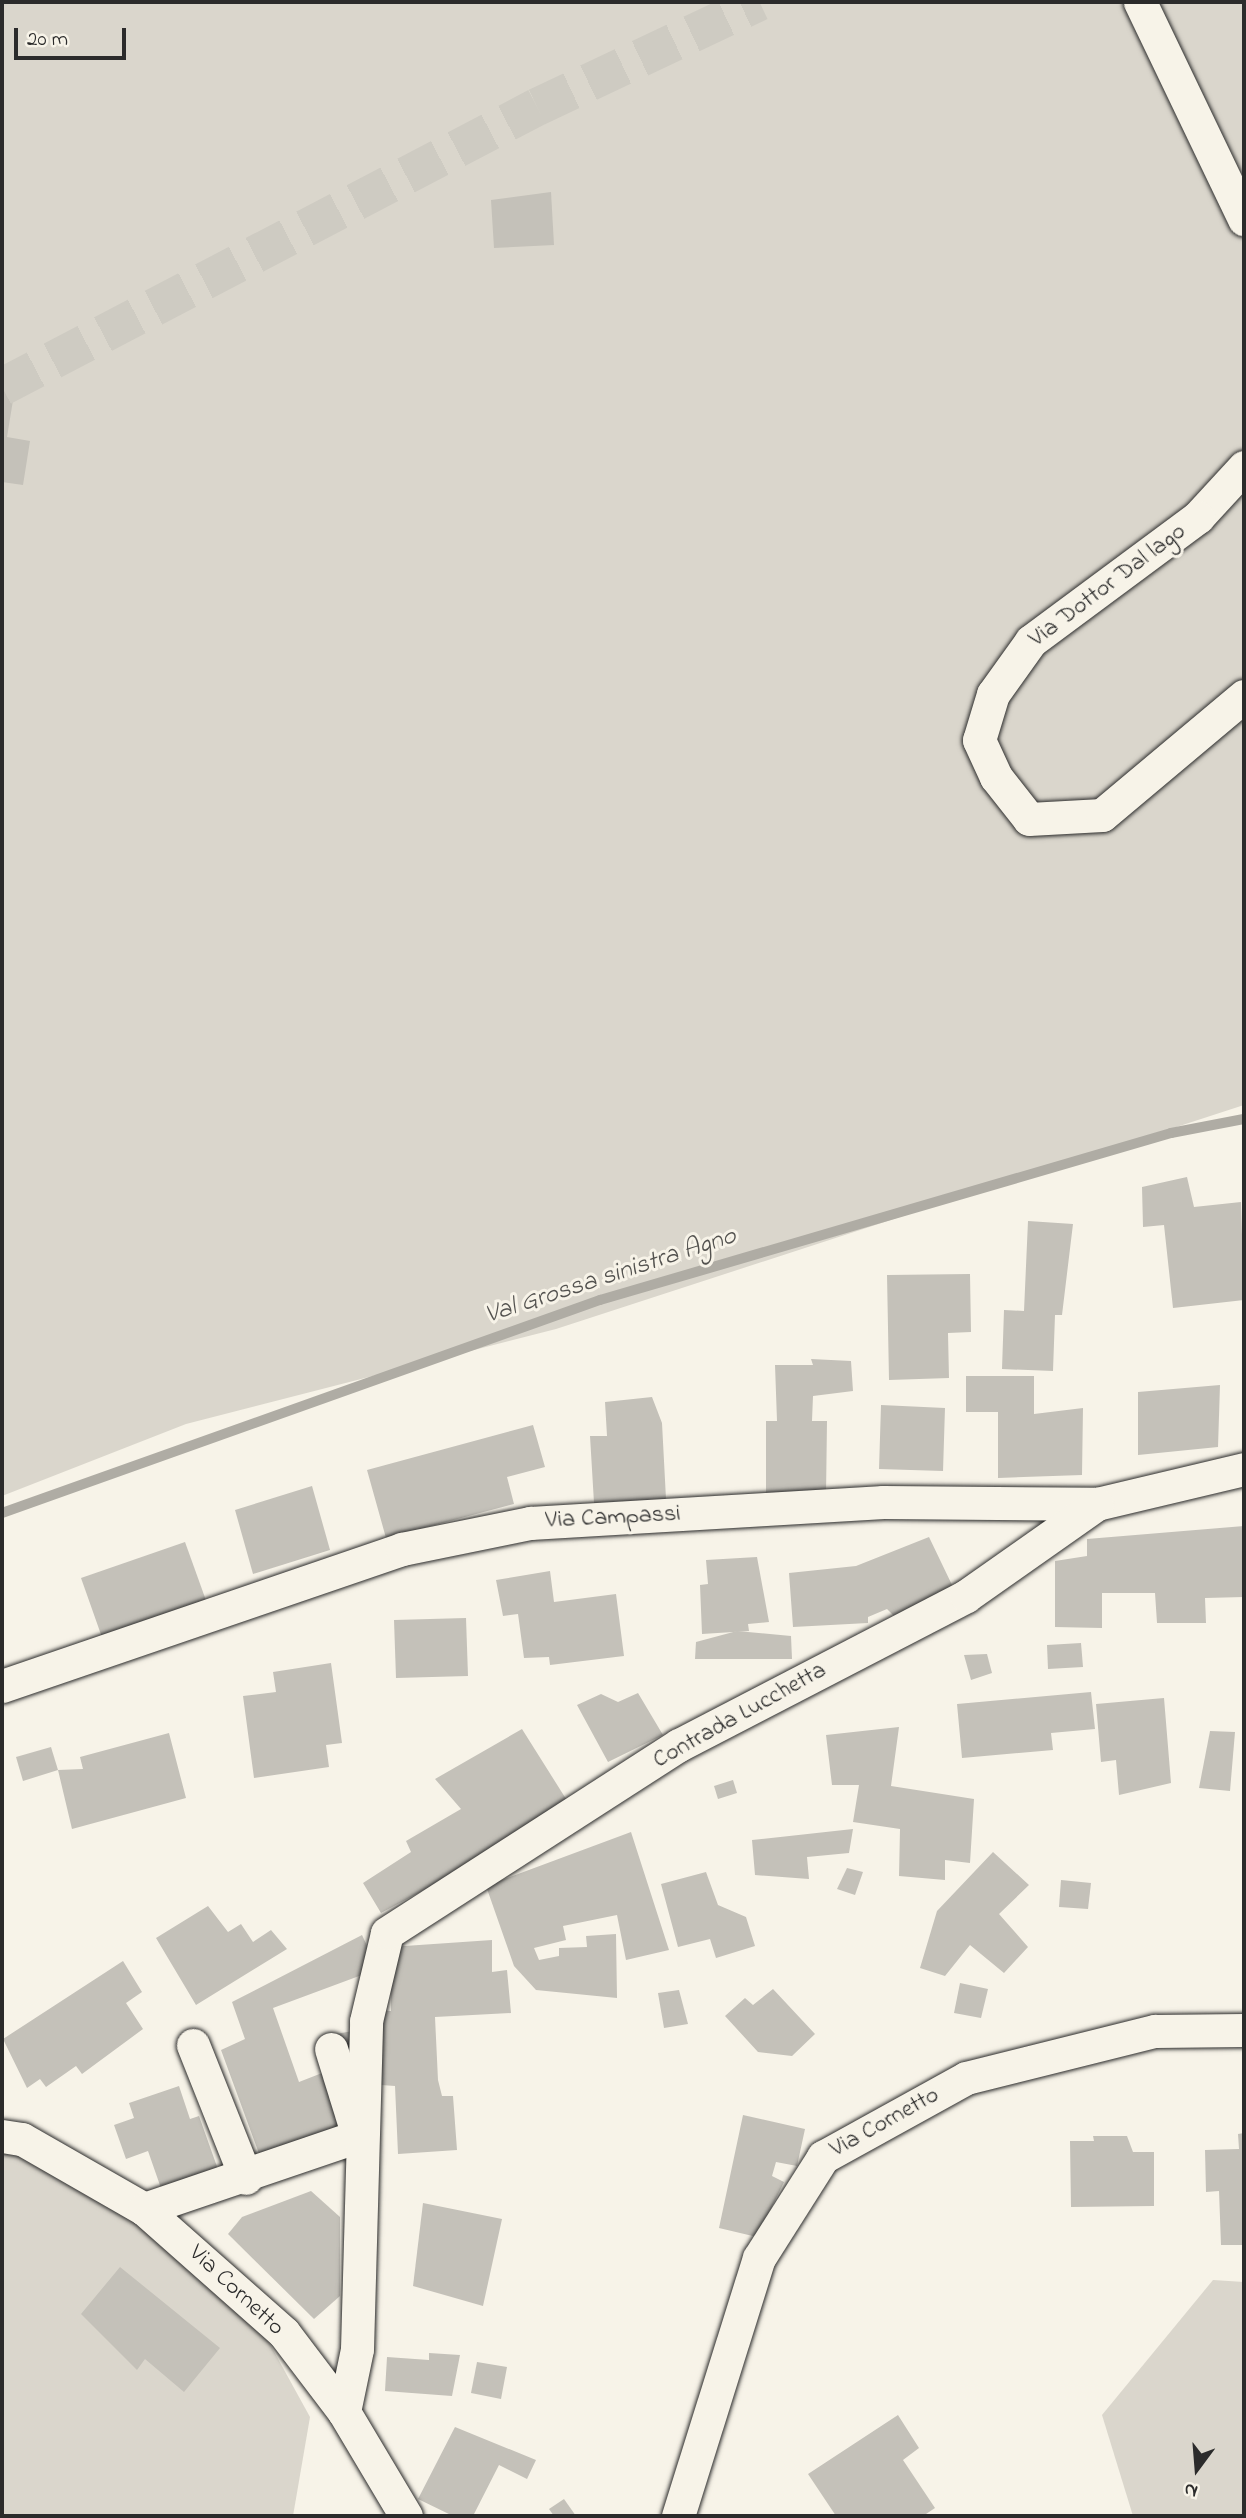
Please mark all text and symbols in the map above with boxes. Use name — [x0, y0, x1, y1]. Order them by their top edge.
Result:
scale bar — [18, 14, 130, 58]
text: 20 m — [27, 25, 68, 55]
street label: Via Dottor Dal lago — [1024, 518, 1192, 654]
water label: Val Grossa sinistra Agno — [482, 1222, 740, 1332]
street label: Via Campassi — [545, 1500, 681, 1536]
street label: Contrada Lucchetta — [648, 1657, 832, 1775]
street label: Via Cornetto — [826, 2081, 944, 2165]
street label: Via Cornetto — [182, 2240, 290, 2342]
north arrow — [1162, 2434, 1232, 2504]
text: N — [1181, 2475, 1201, 2504]

